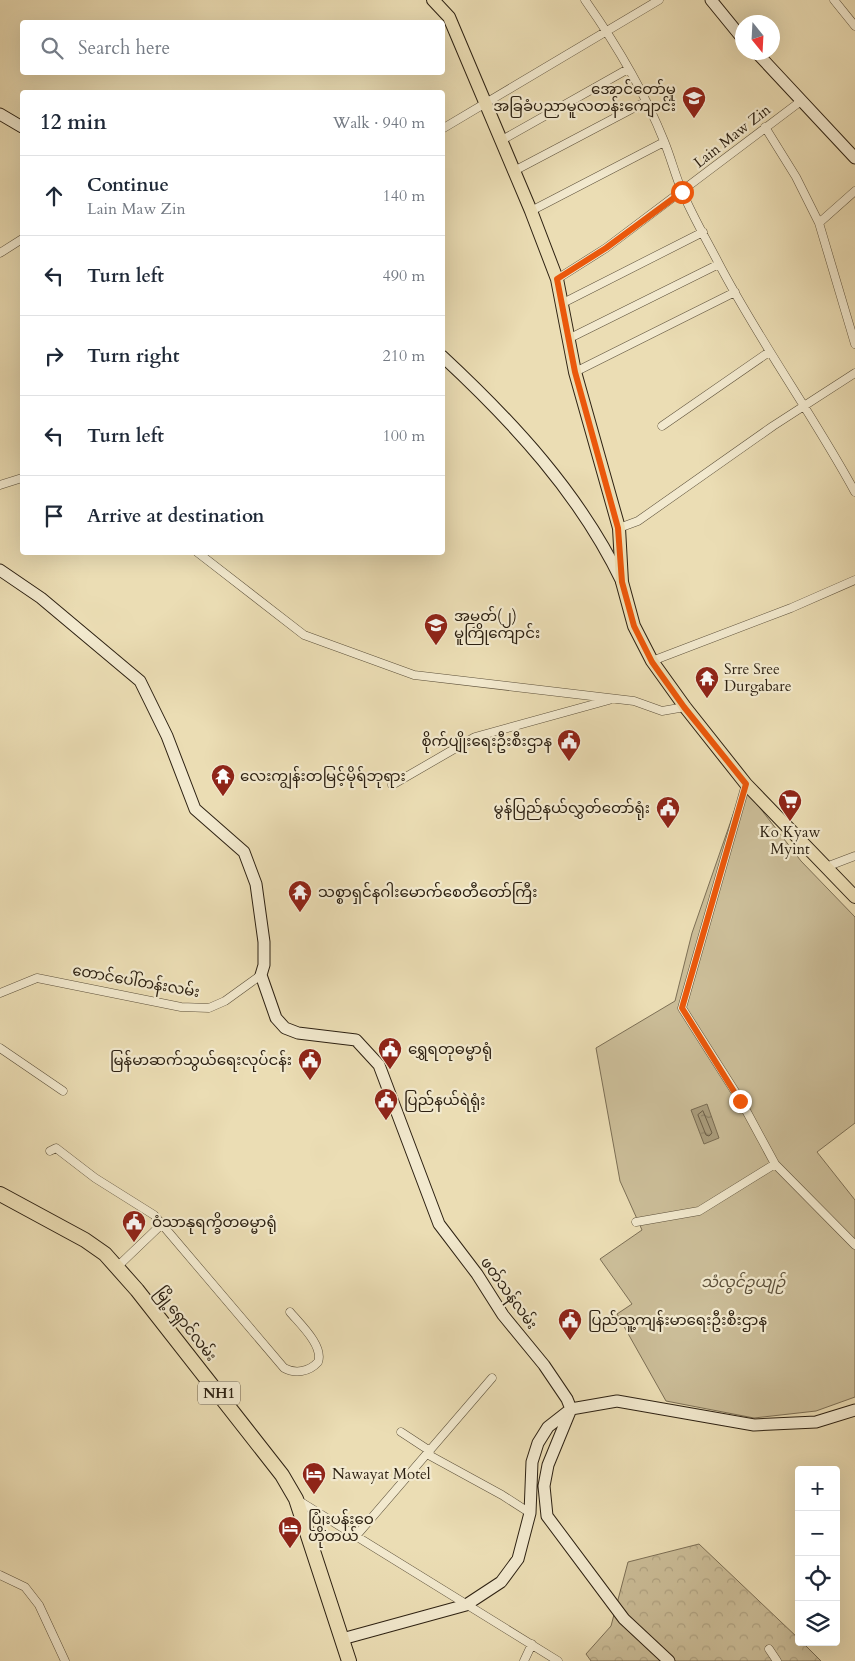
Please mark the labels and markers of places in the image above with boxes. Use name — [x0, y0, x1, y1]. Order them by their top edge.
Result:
place label: အောင်တော်မူ အခြခံပညာမူလတန်းကျောင်း — [493, 79, 676, 118]
school or university icon: အောင်တော်မူ အခြခံပညာမူလတန်းကျောင်း — [681, 85, 707, 119]
place label: အမှတ်(၂) မူကြိုကျောင်း — [454, 606, 540, 645]
school or university icon: အမှတ်(၂) မူကြိုကျောင်း — [423, 612, 449, 646]
place label: Srre Sree Durgabare — [724, 659, 792, 696]
temple icon: Srre Sree Durgabare — [694, 665, 720, 699]
public building icon: စိုက်ပျိုးရေးဦးစီးဌာန — [556, 728, 582, 762]
place label: စိုက်ပျိုးရေးဦးစီးဌာန — [421, 731, 552, 753]
temple icon: လေးကျွန်းတမြင့်မိုရ်ဘုရား — [210, 763, 236, 797]
place label: လေးကျွန်းတမြင့်မိုရ်ဘုရား — [240, 766, 406, 789]
supermarket icon: Ko Kyaw Myint — [777, 788, 803, 822]
public building icon: မွန်ပြည်နယ်လွှတ်တော်ရုံး — [655, 795, 681, 829]
place label: မွန်ပြည်နယ်လွှတ်တော်ရုံး — [494, 798, 650, 820]
place label: Ko Kyaw Myint — [760, 822, 820, 859]
temple icon: သစ္စာရှင်နဂါးမောက်စေတီတော်ကြီး — [287, 879, 313, 913]
place label: သစ္စာရှင်နဂါးမောက်စေတီတော်ကြီး — [318, 882, 537, 904]
public building icon: ရွှေရတုဓမ္မာရုံ — [377, 1036, 403, 1070]
place label: ရွှေရတုဓမ္မာရုံ — [408, 1039, 492, 1061]
public building icon: မြန်မာဆက်သွယ်ရေးလုပ်ငန်း — [297, 1047, 323, 1081]
place label: မြန်မာဆက်သွယ်ရေးလုပ်ငန်း — [110, 1050, 292, 1072]
public building icon: ပြည်နယ်ရဲရုံး — [373, 1087, 399, 1121]
place label: ပြည်နယ်ရဲရုံး — [404, 1090, 485, 1112]
public building icon: ဝံသာနုရက္ခိတဓမ္မာရုံ — [121, 1209, 147, 1243]
place label: ဝံသာနုရက္ခိတဓမ္မာရုံ — [152, 1212, 277, 1234]
public building icon: ပြည်သူ့ကျန်းမာရေးဦးစီးဌာန — [557, 1307, 583, 1341]
place label: ပြည်သူ့ကျန်းမာရေးဦးစီးဌာန — [588, 1310, 767, 1332]
hotel icon: Nawayat Motel — [301, 1461, 327, 1495]
place label: Nawayat Motel — [332, 1464, 431, 1484]
place label: ပြုံးပန်းဝေ ဟိုတယ် — [308, 1509, 374, 1548]
hotel icon: ပြုံးပန်းဝေ ဟိုတယ် — [277, 1515, 303, 1549]

